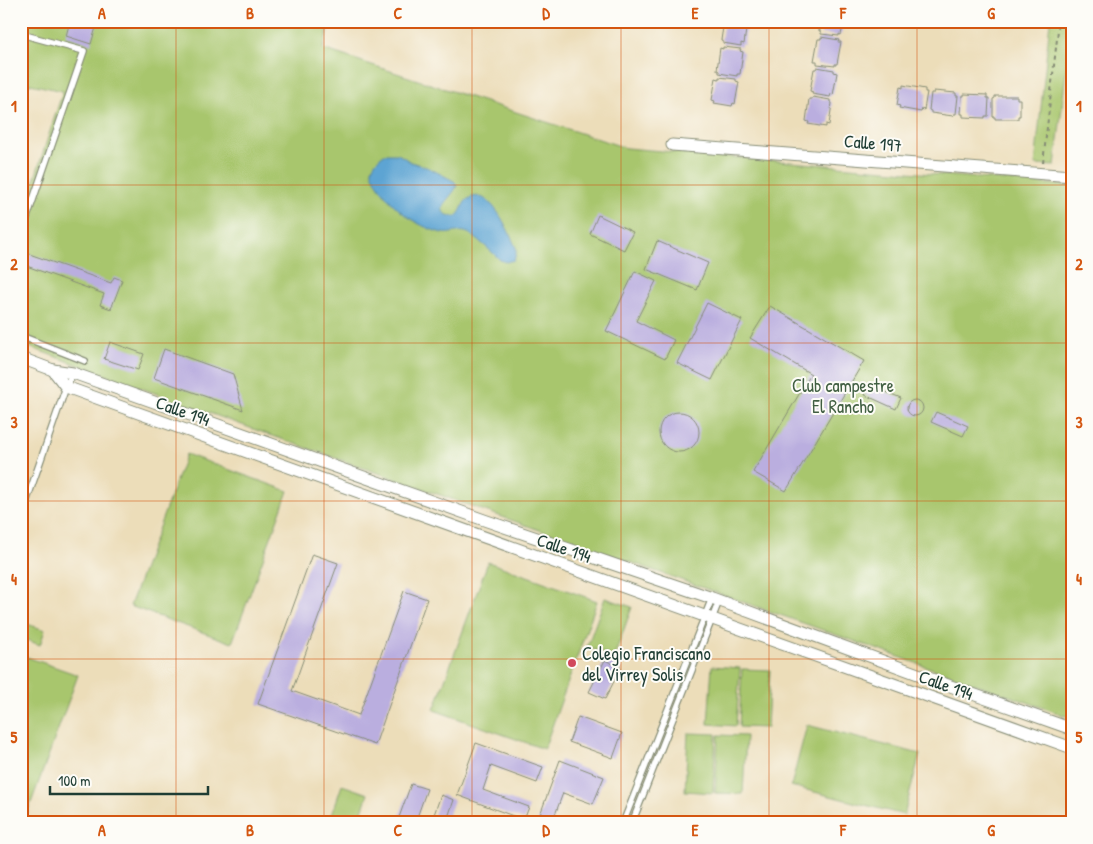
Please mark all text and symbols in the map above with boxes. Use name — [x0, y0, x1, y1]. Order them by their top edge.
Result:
text: A — [98, 2, 106, 24]
text: B — [246, 2, 254, 24]
text: C — [394, 2, 403, 24]
text: D — [542, 2, 550, 24]
text: E — [691, 2, 699, 24]
text: F — [839, 2, 847, 24]
text: G — [987, 2, 995, 24]
text: 1 — [11, 95, 17, 117]
text: 1 — [1076, 95, 1082, 117]
street label: Calle 197 — [843, 128, 903, 158]
text: 2 — [10, 253, 18, 275]
text: 2 — [1075, 253, 1083, 275]
park label: Club campestre El Rancho — [792, 373, 894, 419]
street label: Calle 194 — [152, 390, 214, 432]
text: 3 — [10, 411, 18, 433]
text: 3 — [1075, 411, 1083, 433]
street label: Calle 194 — [534, 527, 595, 569]
text: 4 — [11, 568, 17, 590]
text: 4 — [1076, 568, 1082, 590]
place label: Colegio Franciscano del Virrey Solis — [582, 641, 711, 687]
marker: Colegio Franciscano del Virrey Solis — [566, 657, 578, 669]
street label: Calle 194 — [915, 664, 977, 706]
text: 5 — [11, 726, 18, 748]
text: 5 — [1076, 726, 1083, 748]
scale bar — [50, 764, 208, 796]
text: 100 m — [58, 770, 91, 791]
text: A — [98, 819, 106, 841]
text: B — [246, 819, 254, 841]
text: C — [394, 819, 403, 841]
text: D — [542, 819, 550, 841]
text: E — [691, 819, 699, 841]
text: F — [839, 819, 847, 841]
text: G — [987, 819, 995, 841]

